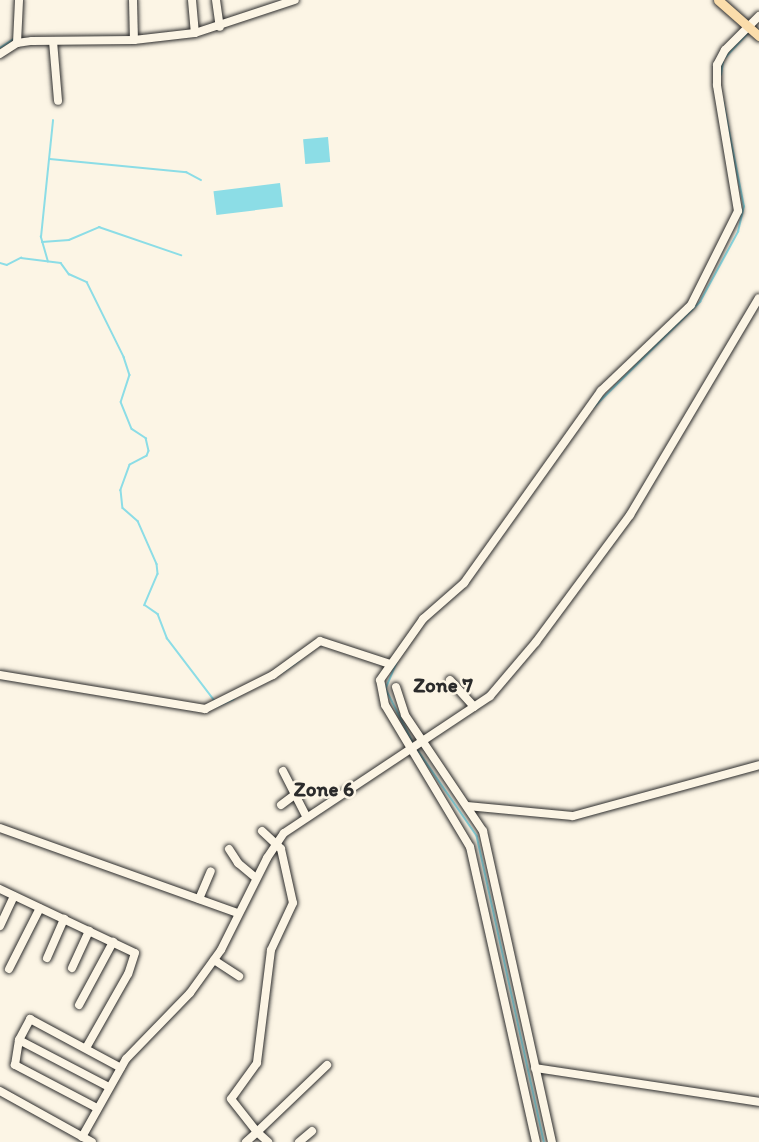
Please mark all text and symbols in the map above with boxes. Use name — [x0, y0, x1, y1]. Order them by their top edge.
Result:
district label: Zone 7 — [413, 672, 473, 698]
district label: Zone 6 — [294, 776, 354, 802]

